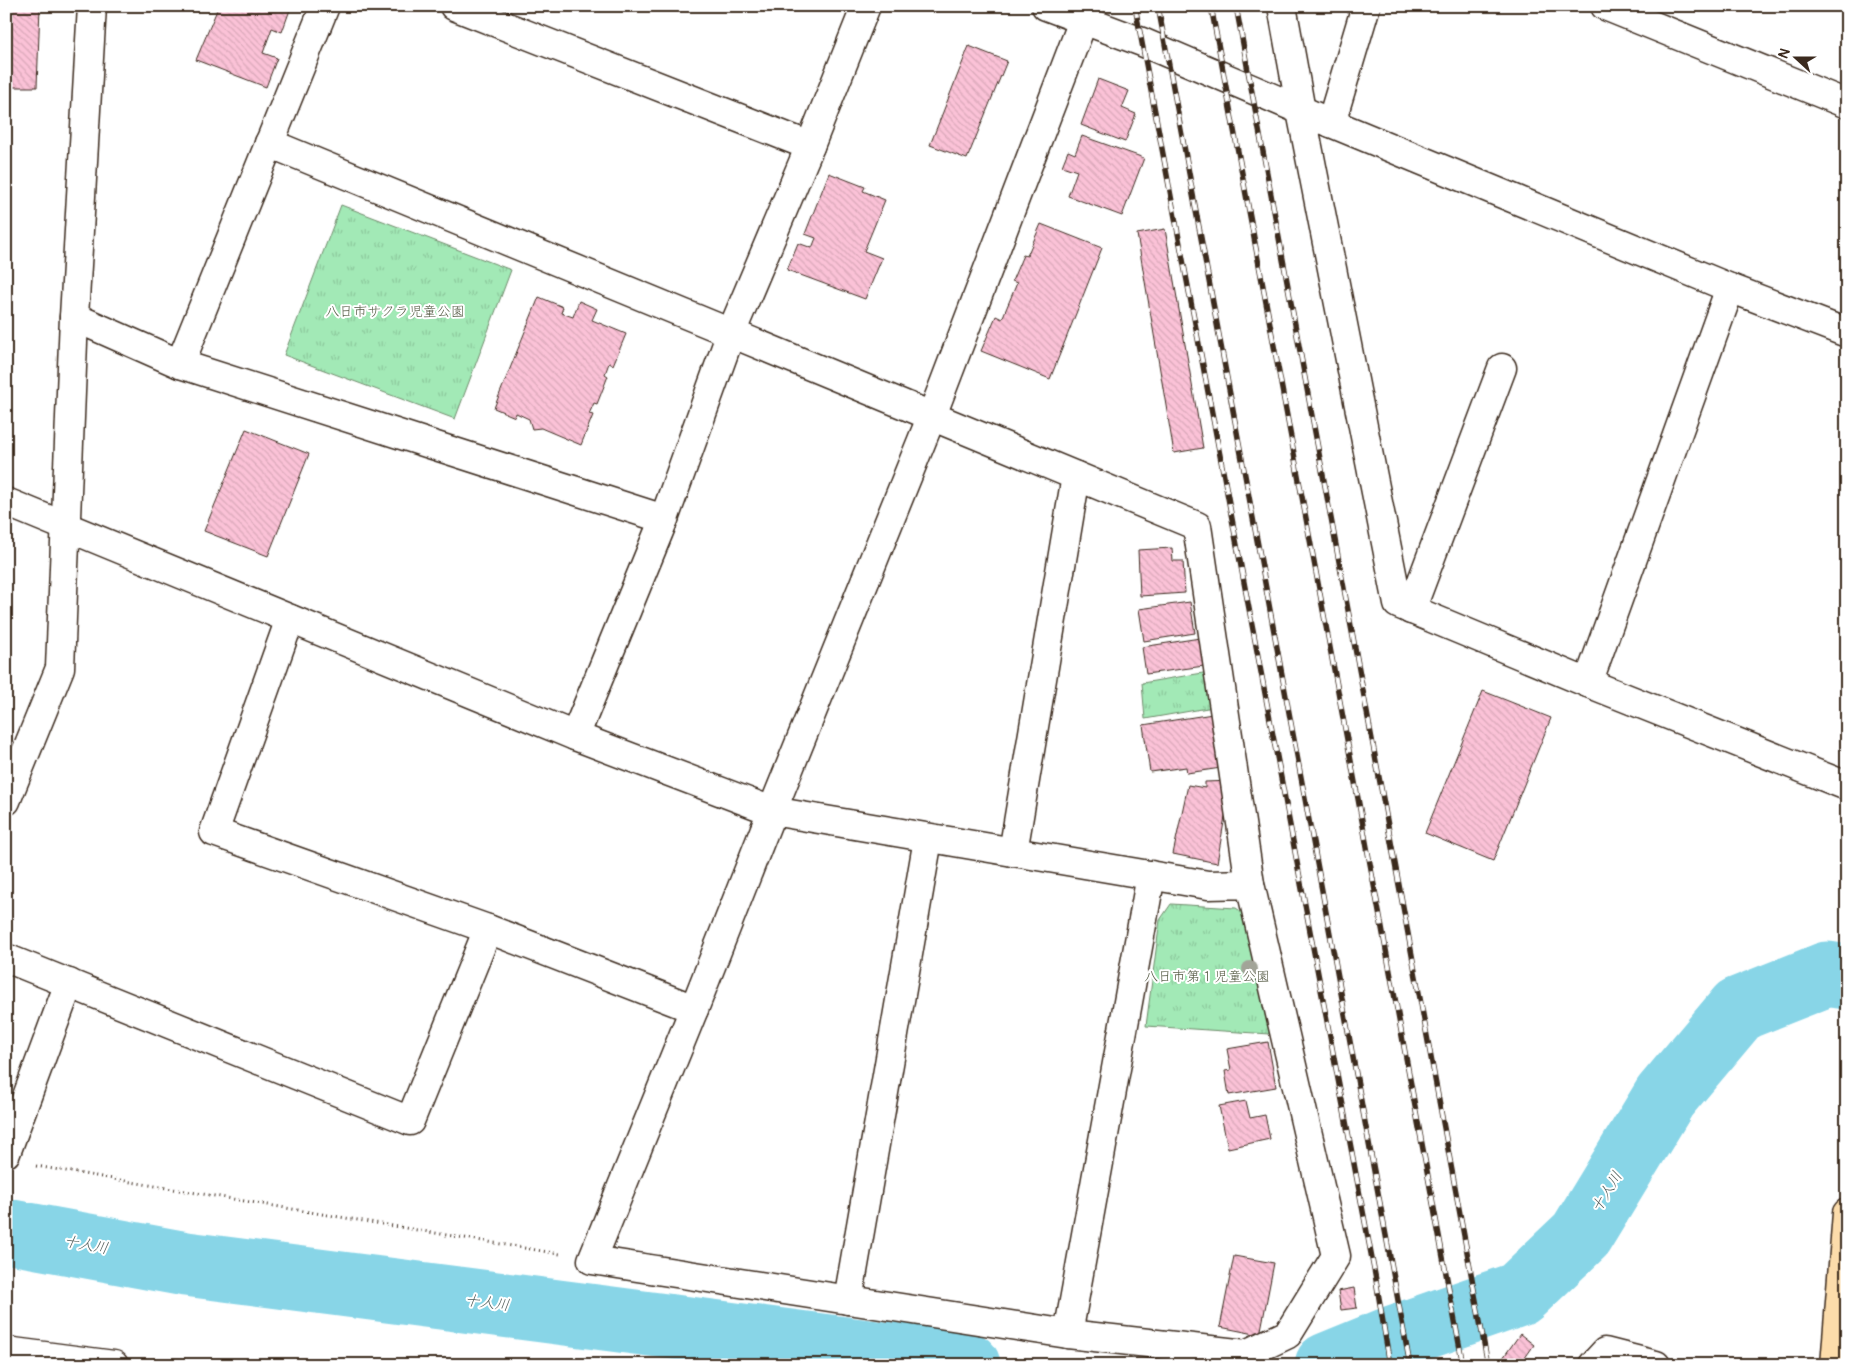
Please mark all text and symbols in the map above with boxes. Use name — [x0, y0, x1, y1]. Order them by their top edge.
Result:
north arrow — [1770, 32, 1820, 82]
text: N — [1775, 46, 1794, 61]
park label: 八日市サクラ児童公園 — [325, 303, 465, 320]
park label: 八日市第１児童公園 — [1144, 968, 1270, 985]
water label: 十人川 — [1587, 1168, 1627, 1216]
water label: 十人川 — [62, 1232, 110, 1258]
water label: 十人川 — [464, 1291, 510, 1315]

